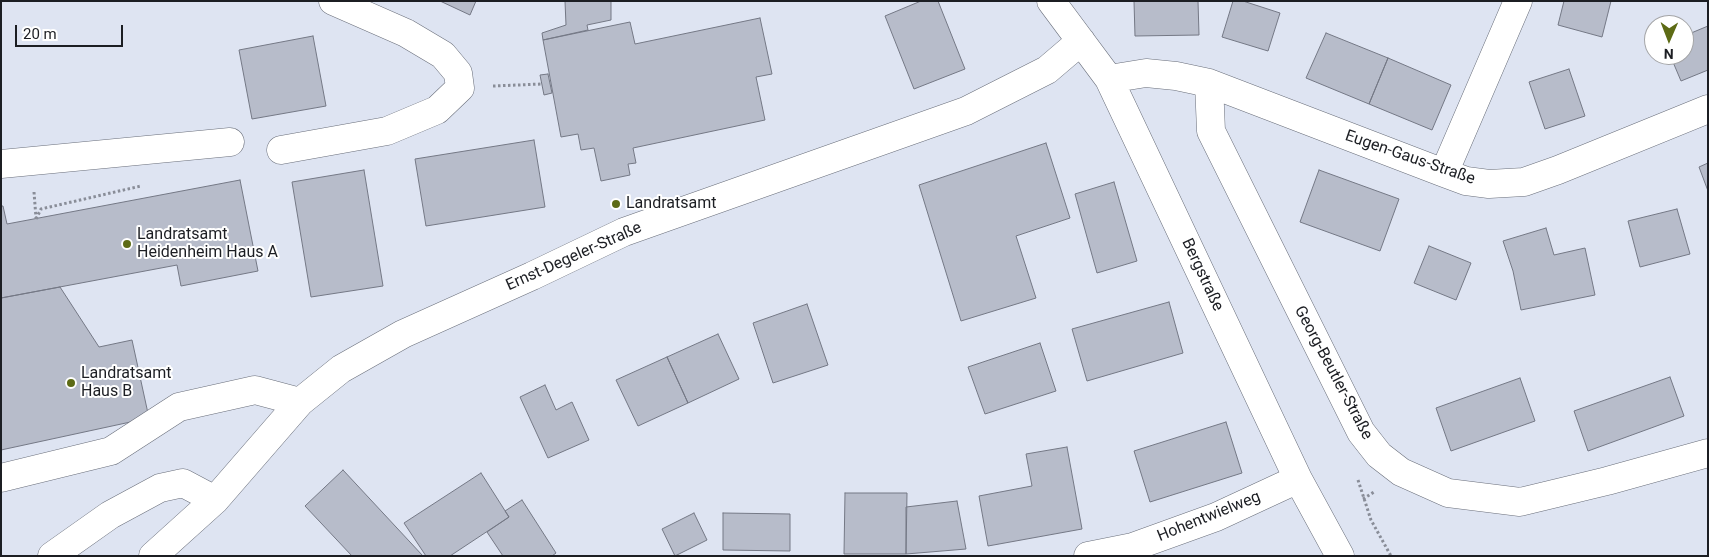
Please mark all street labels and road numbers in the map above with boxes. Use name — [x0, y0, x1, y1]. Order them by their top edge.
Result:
street label: Eugen-Gaus-Straße — [1343, 127, 1477, 189]
street label: Ernst-Degeler-Straße — [503, 218, 645, 296]
street label: Bergstraße — [1177, 236, 1227, 314]
street label: Georg-Beutler-Straße — [1290, 303, 1376, 443]
street label: Hohentwielweg — [1155, 488, 1263, 546]

